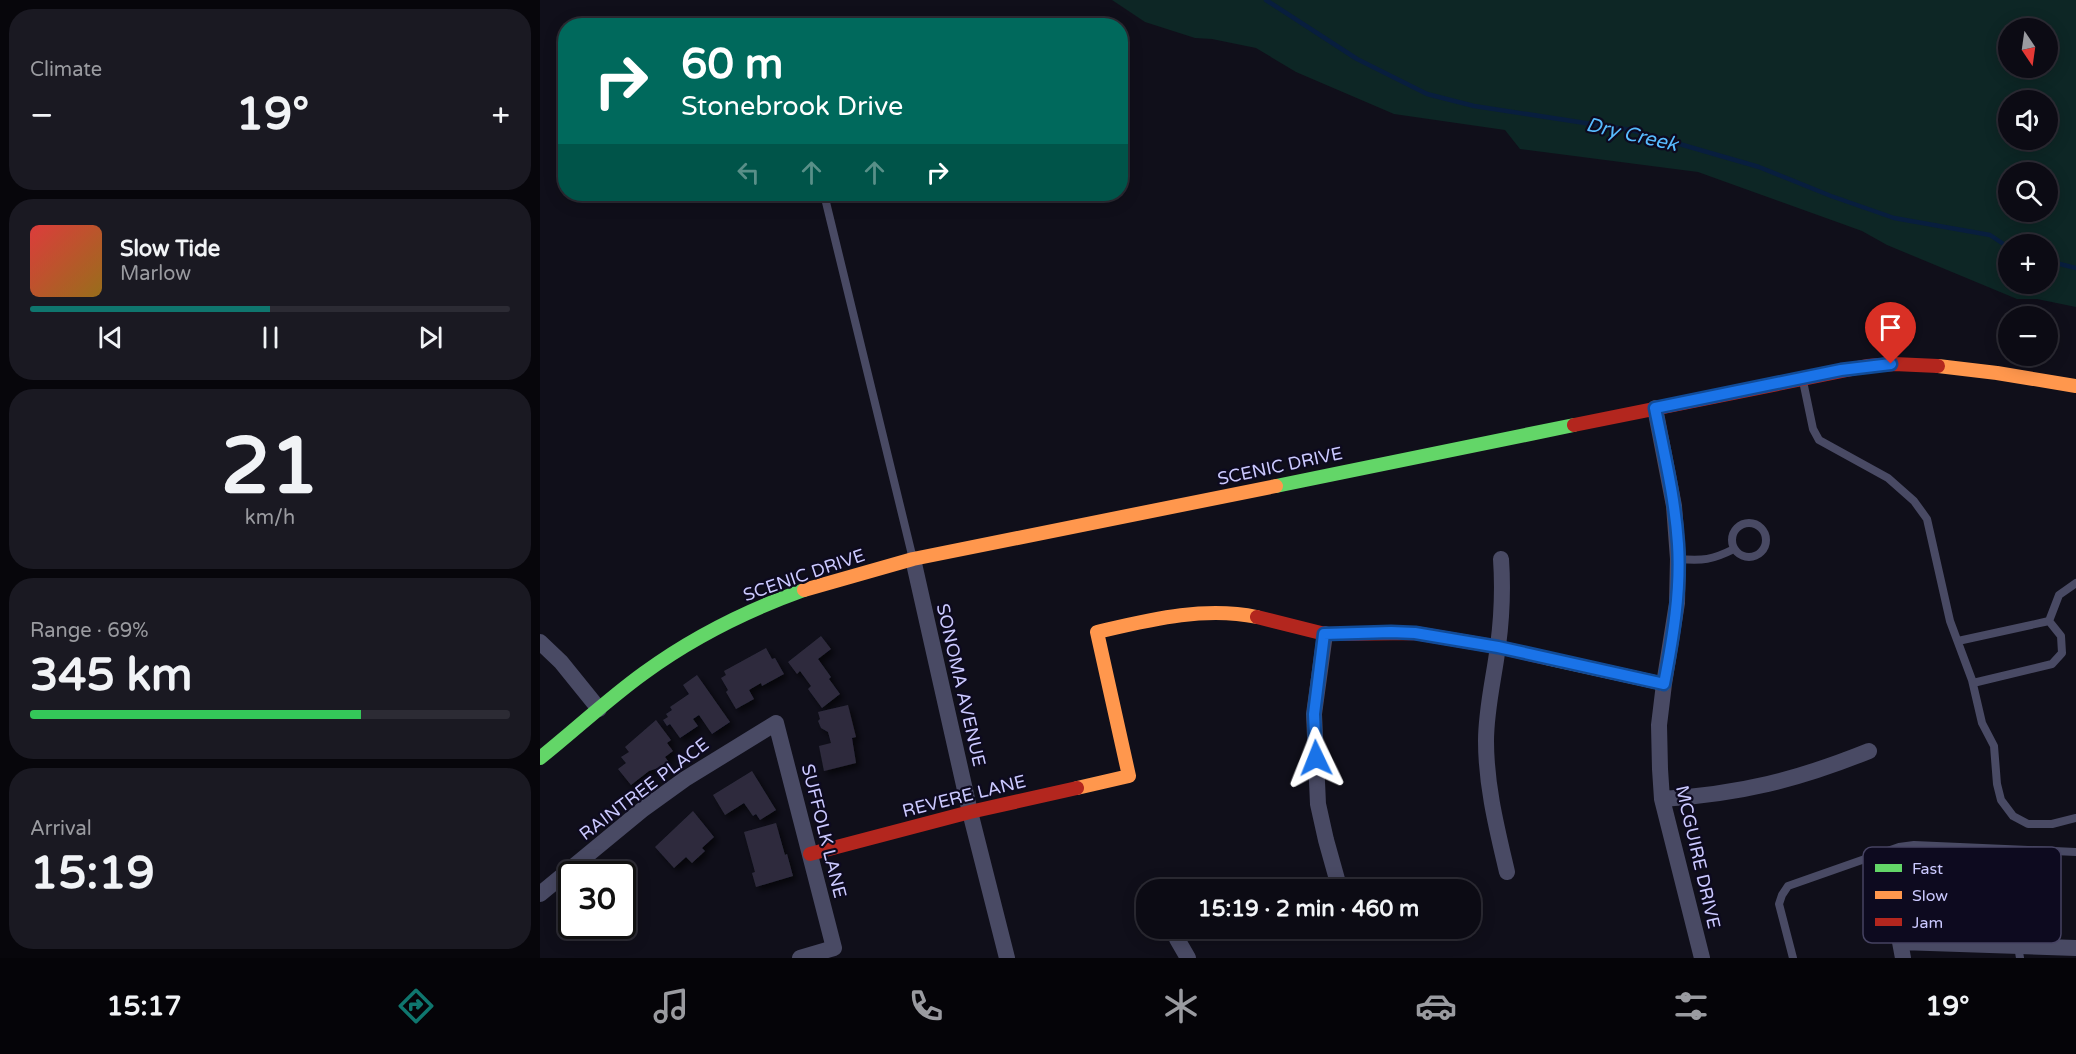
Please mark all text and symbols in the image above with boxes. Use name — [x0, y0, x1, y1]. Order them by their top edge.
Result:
north arrow — [1998, 18, 2058, 78]
map controls — [1998, 18, 2058, 366]
text: 60 m — [681, 39, 783, 90]
icon: right — [582, 42, 660, 120]
text: Climate — [30, 58, 102, 82]
text: 19° — [236, 88, 309, 142]
text: Stonebrook Drive — [681, 90, 903, 123]
button: sound — [1998, 90, 2058, 150]
text: − — [30, 96, 54, 135]
text: + — [491, 96, 510, 135]
water label: Dry Creek — [1584, 113, 1682, 158]
icon: left — [732, 156, 765, 189]
icon: ahead — [795, 156, 828, 189]
icon: ahead — [858, 156, 891, 189]
icon: right — [921, 156, 954, 189]
button: search — [1998, 162, 2058, 222]
button: + — [1998, 234, 2058, 294]
text: Slow Tide — [120, 236, 220, 262]
text: Marlow — [120, 262, 191, 286]
pin — [1865, 302, 1916, 364]
button: − — [1998, 306, 2058, 366]
icon: arrive — [1874, 311, 1907, 344]
icon: previous — [94, 321, 127, 354]
icon: pause — [254, 321, 287, 354]
icon: next — [414, 321, 447, 354]
text: 21 — [221, 420, 319, 514]
street label: SCENIC DRIVE — [1215, 442, 1345, 490]
text: km/h — [245, 506, 295, 530]
street label: SCENIC DRIVE — [740, 544, 868, 606]
street label: SONOMA AVENUE — [932, 601, 990, 769]
text: Range · 69% — [30, 619, 149, 643]
text: 345 km — [30, 649, 192, 703]
position arrow — [1284, 726, 1348, 790]
street label: RAINTREE PLACE — [575, 733, 713, 845]
street label: SUFFOLK LANE — [797, 762, 851, 900]
street label: REVERE LANE — [900, 770, 1028, 822]
street label: MCGUIRE DRIVE — [1671, 783, 1725, 931]
text: Arrival — [30, 817, 92, 841]
text: 15:19 — [30, 847, 155, 901]
legend — [1863, 847, 2061, 943]
text: Fast — [1912, 859, 1943, 879]
speed limit sign: 30 — [558, 861, 636, 939]
text: Slow — [1912, 886, 1948, 906]
text: 15:19 · 2 min · 460 m — [1198, 896, 1419, 922]
text: Jam — [1912, 913, 1943, 933]
icon: directions — [395, 985, 437, 1027]
icon: music — [650, 985, 692, 1027]
icon: phone — [905, 985, 947, 1027]
icon: climate — [1160, 985, 1202, 1027]
icon: car — [1415, 985, 1457, 1027]
icon: filters — [1670, 985, 1712, 1027]
text: 15:17 — [107, 990, 181, 1023]
text: 19° — [1925, 990, 1969, 1023]

